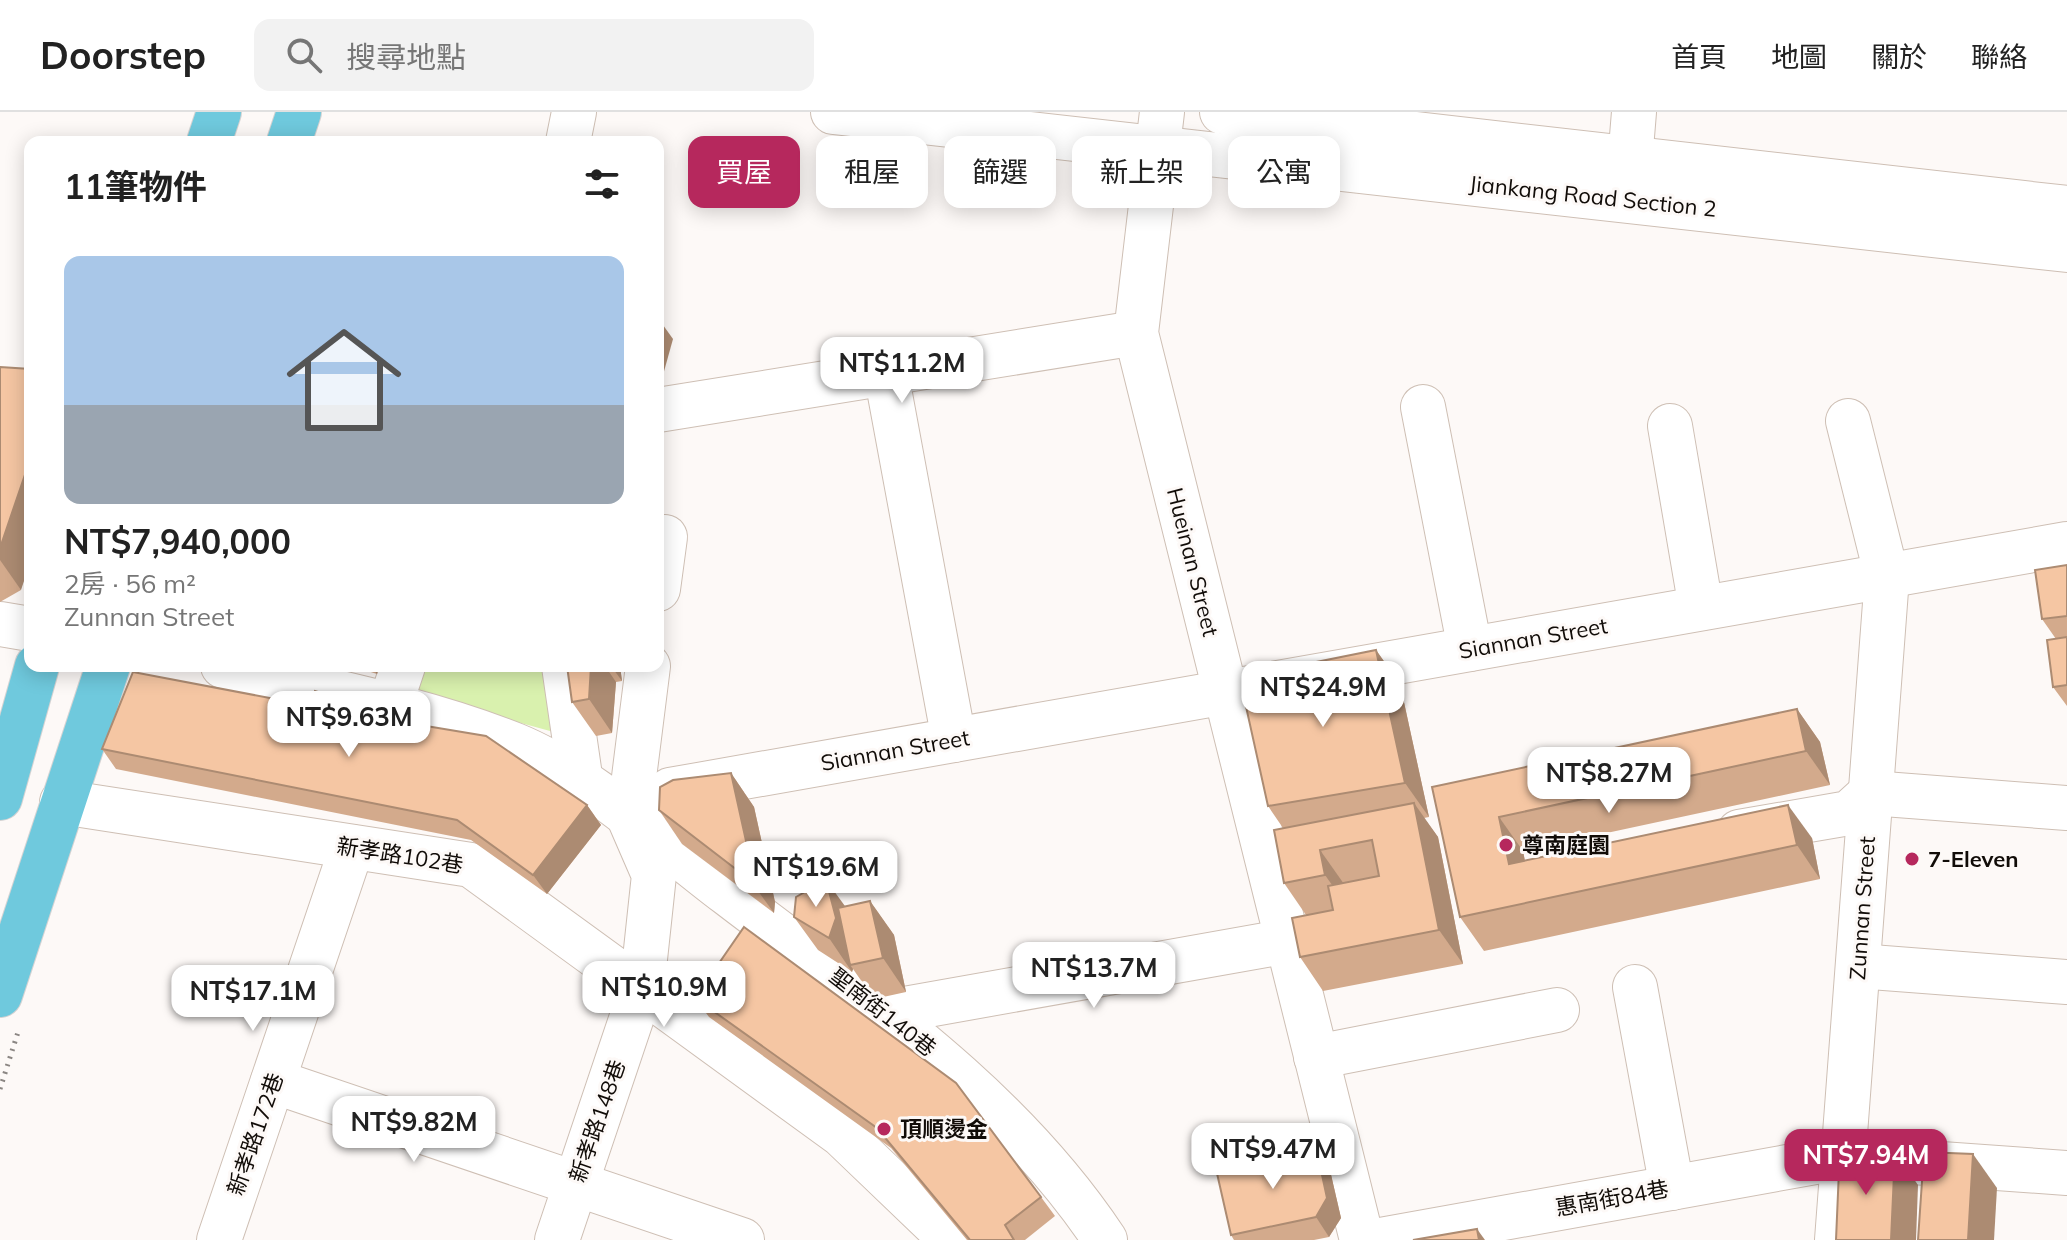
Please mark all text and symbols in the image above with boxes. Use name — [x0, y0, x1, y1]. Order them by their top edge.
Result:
search box — [254, 19, 814, 91]
text: Doorstep — [40, 31, 206, 79]
icon: search — [282, 33, 326, 77]
text: 搜尋地點 — [346, 38, 466, 76]
text: 首頁 — [1671, 39, 1727, 74]
text: 地圖 — [1771, 39, 1827, 74]
text: 關於 — [1871, 39, 1927, 74]
text: 聯絡 — [1971, 39, 2027, 74]
chip: 買屋 — [688, 136, 800, 208]
chip: 租屋 — [816, 136, 928, 208]
chip: 篩選 — [944, 136, 1056, 208]
chip: 新上架 — [1072, 136, 1212, 208]
chip: 公寓 — [1228, 136, 1340, 208]
icon: filters — [580, 162, 624, 206]
text: 11筆物件 — [64, 165, 207, 208]
street label: Jiankang Road Section 2 — [1468, 169, 1718, 223]
icon: home — [272, 308, 416, 452]
pin: NT$11.2M — [819, 337, 985, 405]
text: NT$11.2M — [838, 346, 966, 379]
street label: Hueinan Street — [1161, 485, 1225, 640]
text: NT$7,940,000 — [64, 520, 291, 563]
text: 2房 · 56 m² — [64, 567, 196, 600]
text: Zunnan Street — [64, 600, 234, 633]
street label: Siannan Street — [1456, 611, 1610, 665]
pin: NT$24.9M — [1240, 661, 1406, 729]
text: NT$24.9M — [1259, 670, 1387, 703]
pin: NT$9.63M — [266, 691, 432, 759]
text: NT$9.63M — [285, 700, 413, 733]
street label: Siannan Street — [818, 723, 972, 777]
pin: NT$8.27M — [1526, 747, 1692, 815]
text: NT$8.27M — [1545, 756, 1673, 789]
street label: 新孝路102巷 — [335, 831, 465, 879]
place label: 尊南庭園 — [1522, 831, 1610, 859]
street label: Zunnan Street — [1843, 835, 1881, 981]
marker: 尊南庭園 — [1497, 836, 1515, 854]
pin: NT$19.6M — [733, 841, 899, 909]
place label: 7-Eleven — [1928, 845, 2019, 873]
text: NT$19.6M — [752, 850, 880, 883]
marker: 7-Eleven — [1903, 850, 1921, 868]
pin: NT$13.7M — [1011, 942, 1177, 1010]
text: NT$13.7M — [1030, 951, 1158, 984]
pin: NT$10.9M — [581, 961, 747, 1029]
street label: 聖南街140巷 — [824, 962, 942, 1062]
pin: NT$17.1M — [170, 965, 336, 1033]
text: NT$10.9M — [600, 970, 728, 1003]
text: NT$17.1M — [189, 974, 317, 1007]
street label: 新孝路148巷 — [563, 1056, 631, 1186]
street label: 新孝路172巷 — [221, 1069, 289, 1199]
pin: NT$9.82M — [331, 1096, 497, 1164]
text: NT$9.82M — [350, 1105, 478, 1138]
place label: 頂順燙金 — [900, 1115, 988, 1143]
marker: 頂順燙金 — [875, 1120, 893, 1138]
pin: NT$9.47M — [1190, 1123, 1356, 1191]
pin: NT$7.94M — [1783, 1129, 1949, 1197]
text: NT$9.47M — [1209, 1132, 1337, 1165]
text: NT$7.94M — [1802, 1138, 1930, 1171]
street label: 惠南街84巷 — [1553, 1174, 1671, 1222]

